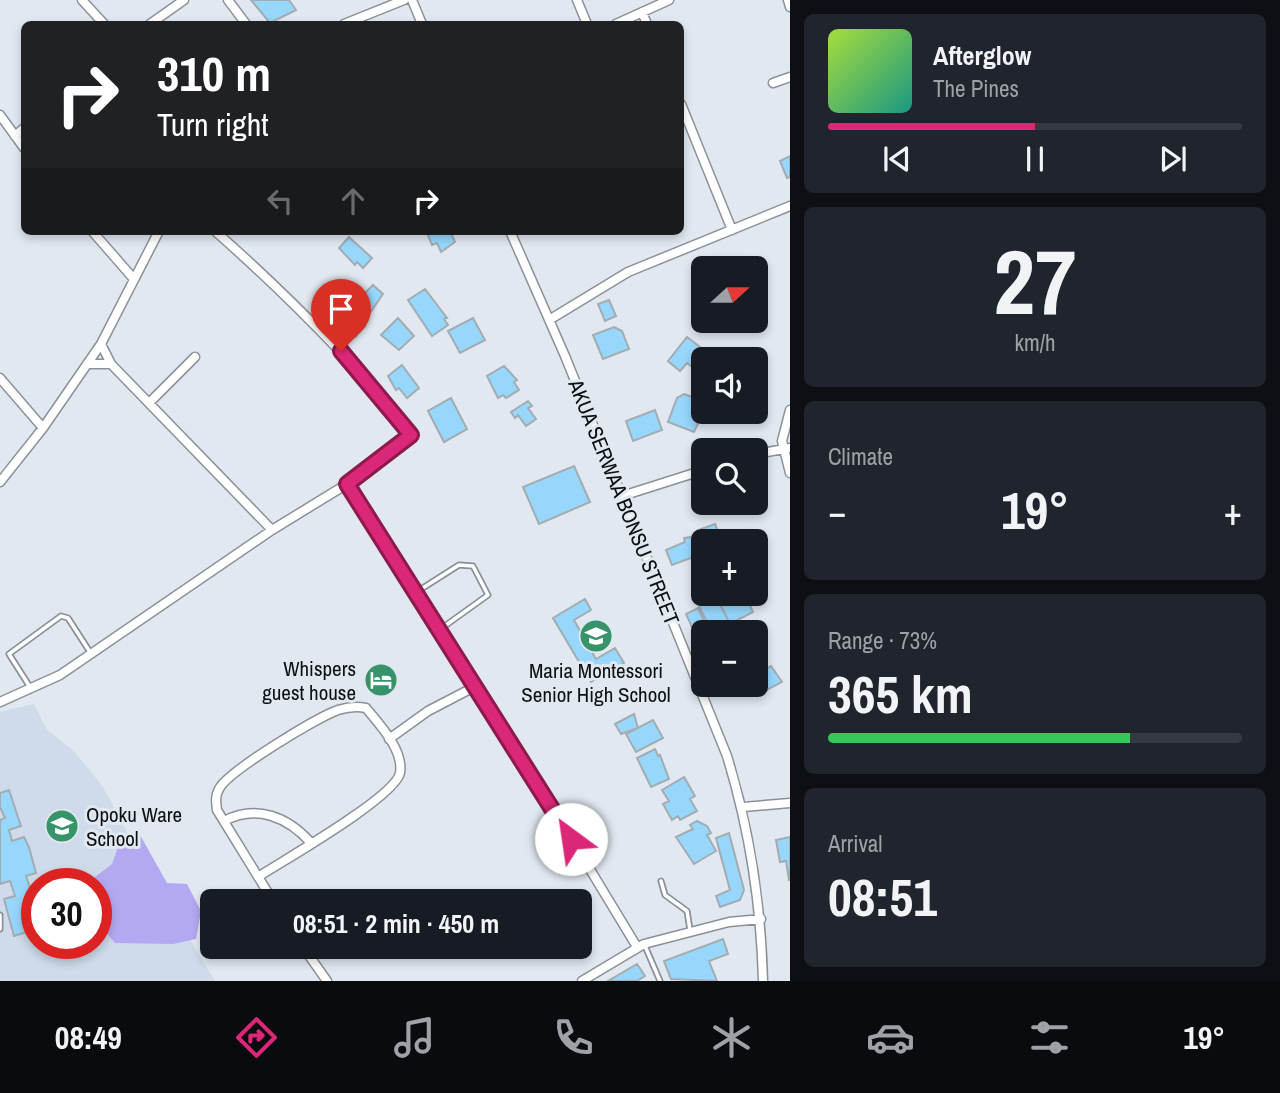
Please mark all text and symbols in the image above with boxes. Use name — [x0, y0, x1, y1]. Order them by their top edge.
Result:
text: Afterglow — [933, 38, 1031, 73]
text: 310 m — [157, 40, 271, 106]
icon: right — [42, 49, 133, 140]
text: The Pines — [933, 73, 1019, 104]
text: Turn right — [157, 103, 269, 146]
icon: previous — [878, 140, 916, 178]
icon: pause — [1016, 140, 1054, 178]
icon: next — [1154, 140, 1192, 178]
icon: left — [261, 182, 299, 220]
icon: ahead — [334, 182, 372, 220]
icon: right — [407, 182, 445, 220]
text: 27 — [994, 220, 1077, 342]
north arrow — [691, 256, 768, 332]
map controls — [691, 256, 768, 697]
pin — [311, 279, 371, 351]
icon: arrive — [322, 290, 360, 328]
text: km/h — [1015, 327, 1055, 358]
button: sound — [691, 347, 768, 424]
street label: AKUA SERWAA BONSU STREET — [561, 374, 687, 629]
button: search — [691, 438, 768, 515]
text: Climate — [828, 441, 893, 472]
text: 19° — [1001, 475, 1069, 545]
text: − — [828, 486, 846, 537]
text: + — [1224, 486, 1242, 537]
button: + — [691, 529, 768, 606]
school or university icon: Maria Montessori Senior High School — [577, 617, 615, 655]
button: − — [691, 620, 768, 697]
text: Range · 73% — [828, 625, 937, 656]
place label: Whispers guest house — [262, 654, 356, 707]
place label: Maria Montessori Senior High School — [521, 656, 671, 709]
text: 365 km — [828, 659, 973, 729]
hotel icon: Whispers guest house — [362, 661, 400, 699]
place label: Opoku Ware School — [86, 800, 182, 853]
position arrow — [534, 802, 608, 876]
school or university icon: Opoku Ware School — [43, 807, 81, 845]
text: Arrival — [828, 828, 883, 859]
text: 08:51 — [828, 862, 937, 932]
speed limit sign: 30 — [21, 868, 112, 959]
text: 08:51 · 2 min · 450 m — [293, 906, 499, 941]
icon: directions — [232, 1013, 281, 1062]
icon: music — [390, 1013, 439, 1062]
icon: phone — [549, 1013, 598, 1062]
icon: climate — [707, 1013, 756, 1062]
icon: car — [866, 1013, 915, 1062]
icon: filters — [1025, 1013, 1074, 1062]
text: 08:49 — [55, 1016, 122, 1059]
text: 19° — [1183, 1016, 1225, 1059]

